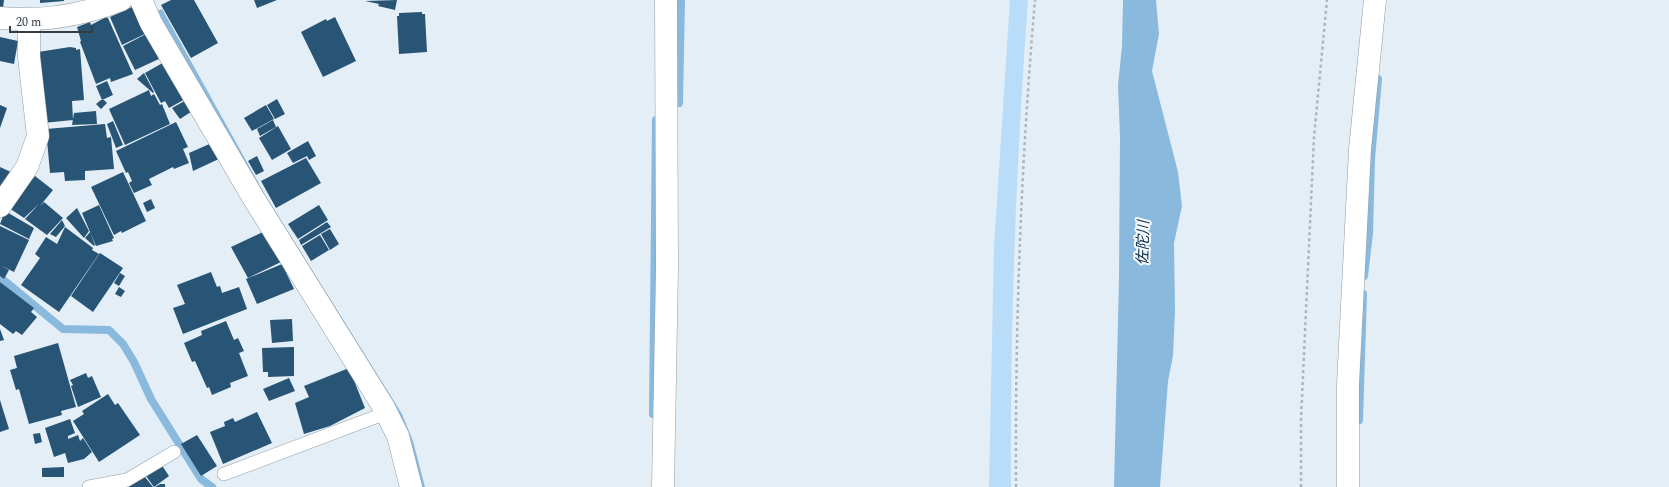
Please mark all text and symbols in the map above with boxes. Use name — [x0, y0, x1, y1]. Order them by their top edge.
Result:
scale bar — [10, 8, 92, 34]
text: 20 m — [16, 13, 41, 32]
water label: 佐陀川 — [1132, 218, 1155, 266]

